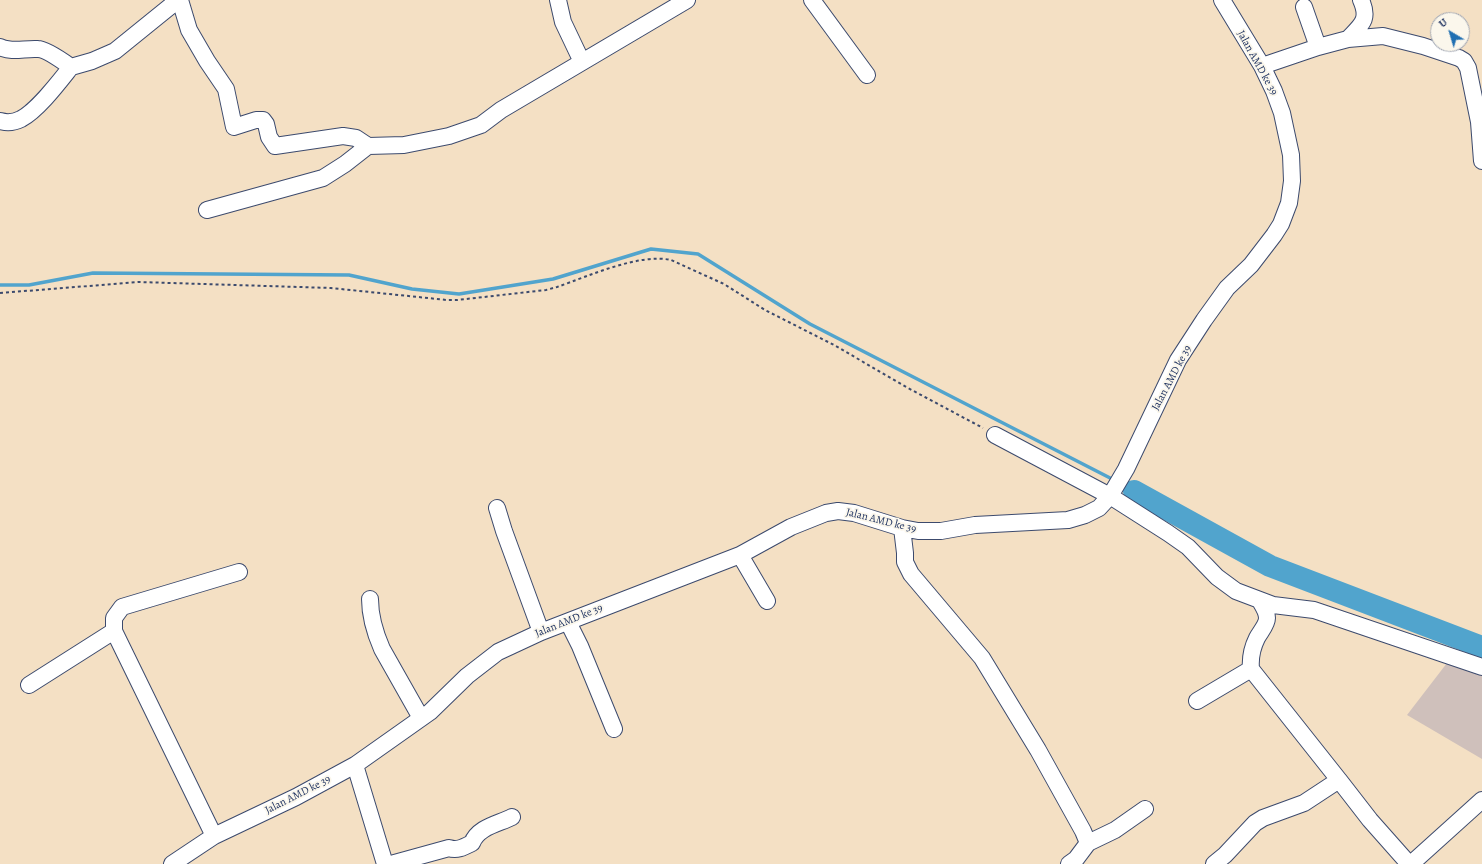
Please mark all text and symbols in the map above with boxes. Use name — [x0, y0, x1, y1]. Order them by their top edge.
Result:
north arrow — [1430, 12, 1470, 52]
text: U — [1435, 15, 1450, 31]
street label: Jalan AMD ke 39 — [1234, 28, 1280, 98]
street label: Jalan AMD ke 39 — [1149, 343, 1195, 413]
street label: Jalan AMD ke 39 — [844, 506, 918, 536]
street label: Jalan AMD ke 39 — [533, 601, 605, 641]
street label: Jalan AMD ke 39 — [263, 773, 333, 817]

